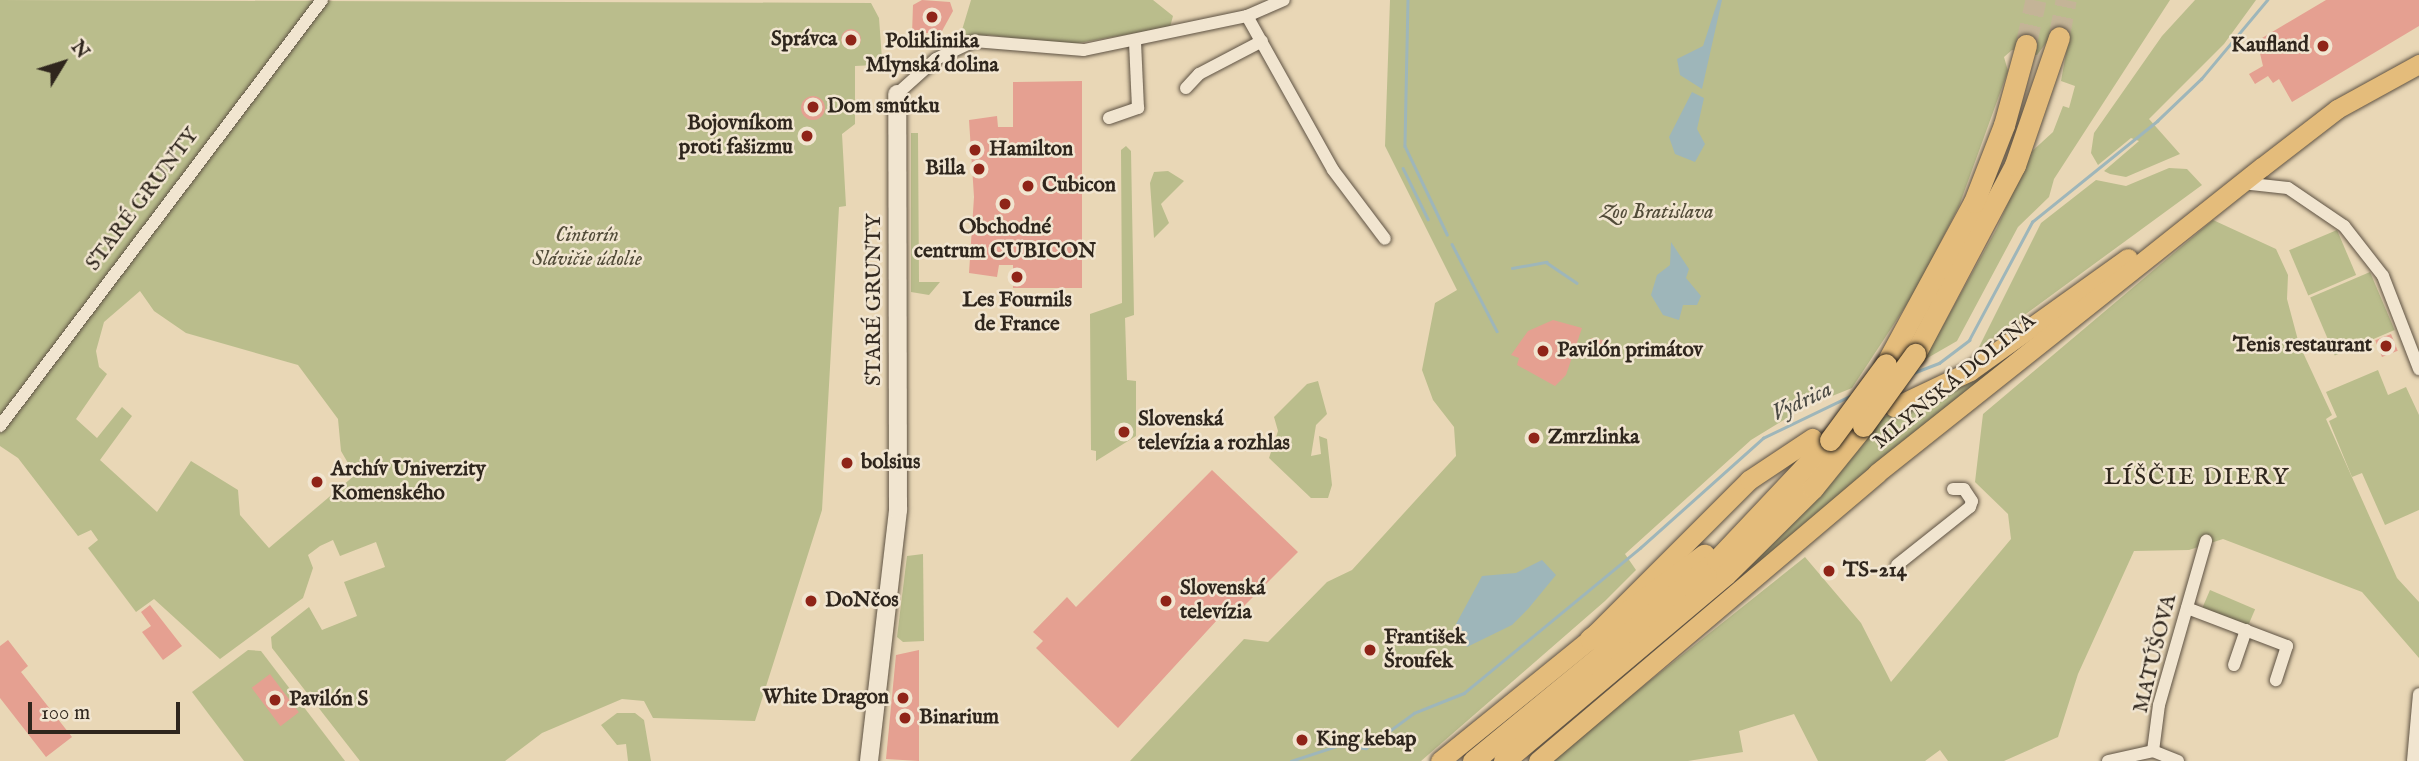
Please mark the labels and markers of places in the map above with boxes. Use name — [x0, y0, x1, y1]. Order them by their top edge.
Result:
marker: Poliklinika Mlynská dolina — [922, 7, 942, 27]
place label: Správca — [771, 27, 837, 53]
place label: Poliklinika Mlynská dolina — [865, 29, 999, 79]
marker: Správca — [843, 32, 859, 48]
place label: Kaufland — [2231, 33, 2309, 59]
marker: Kaufland — [2315, 38, 2331, 54]
place label: Dom smútku — [827, 94, 940, 120]
marker: Dom smútku — [805, 99, 821, 115]
place label: Bojovníkom proti fašizmu — [679, 111, 793, 161]
marker: Bojovníkom proti fašizmu — [799, 128, 815, 144]
place label: Hamilton — [989, 137, 1073, 163]
marker: Hamilton — [967, 142, 983, 158]
place label: Billa — [925, 156, 965, 182]
marker: Billa — [971, 161, 987, 177]
place label: Cubicon — [1042, 173, 1116, 199]
marker: Cubicon — [1020, 178, 1036, 194]
marker: Obchodné centrum CUBICON — [997, 196, 1013, 212]
place label: Obchodné centrum CUBICON — [914, 215, 1096, 265]
marker: Les Fournils de France — [1009, 269, 1025, 285]
place label: Les Fournils de France — [962, 288, 1072, 338]
place label: Tenis restaurant — [2233, 333, 2372, 359]
place label: Pavilón primátov — [1557, 338, 1703, 364]
marker: Tenis restaurant — [2378, 338, 2394, 354]
marker: Pavilón primátov — [1535, 343, 1551, 359]
place label: Slovenská televízia a rozhlas — [1138, 407, 1290, 457]
marker: Slovenská televízia a rozhlas — [1116, 424, 1132, 440]
place label: Zmrzlinka — [1548, 425, 1639, 451]
marker: Zmrzlinka — [1526, 430, 1542, 446]
place label: bolsius — [861, 450, 920, 476]
marker: bolsius — [839, 455, 855, 471]
place label: Archív Univerzity Komenského — [331, 457, 486, 507]
marker: Archív Univerzity Komenského — [309, 474, 325, 490]
place label: TS-214 — [1843, 558, 1907, 584]
marker: TS-214 — [1821, 563, 1837, 579]
place label: Slovenská televízia — [1180, 576, 1265, 626]
place label: DoNčos — [825, 588, 899, 614]
marker: DoNčos — [803, 593, 819, 609]
marker: Slovenská televízia — [1158, 593, 1174, 609]
place label: František Šroufek — [1384, 625, 1466, 675]
marker: František Šroufek — [1362, 642, 1378, 658]
place label: White Dragon — [762, 685, 889, 711]
place label: Pavilón S — [289, 687, 368, 713]
marker: White Dragon — [895, 690, 911, 706]
marker: Pavilón S — [267, 692, 283, 708]
place label: Binarium — [919, 705, 999, 731]
marker: Binarium — [897, 710, 913, 726]
place label: King kebap — [1316, 727, 1416, 753]
marker: King kebap — [1294, 732, 1310, 748]

